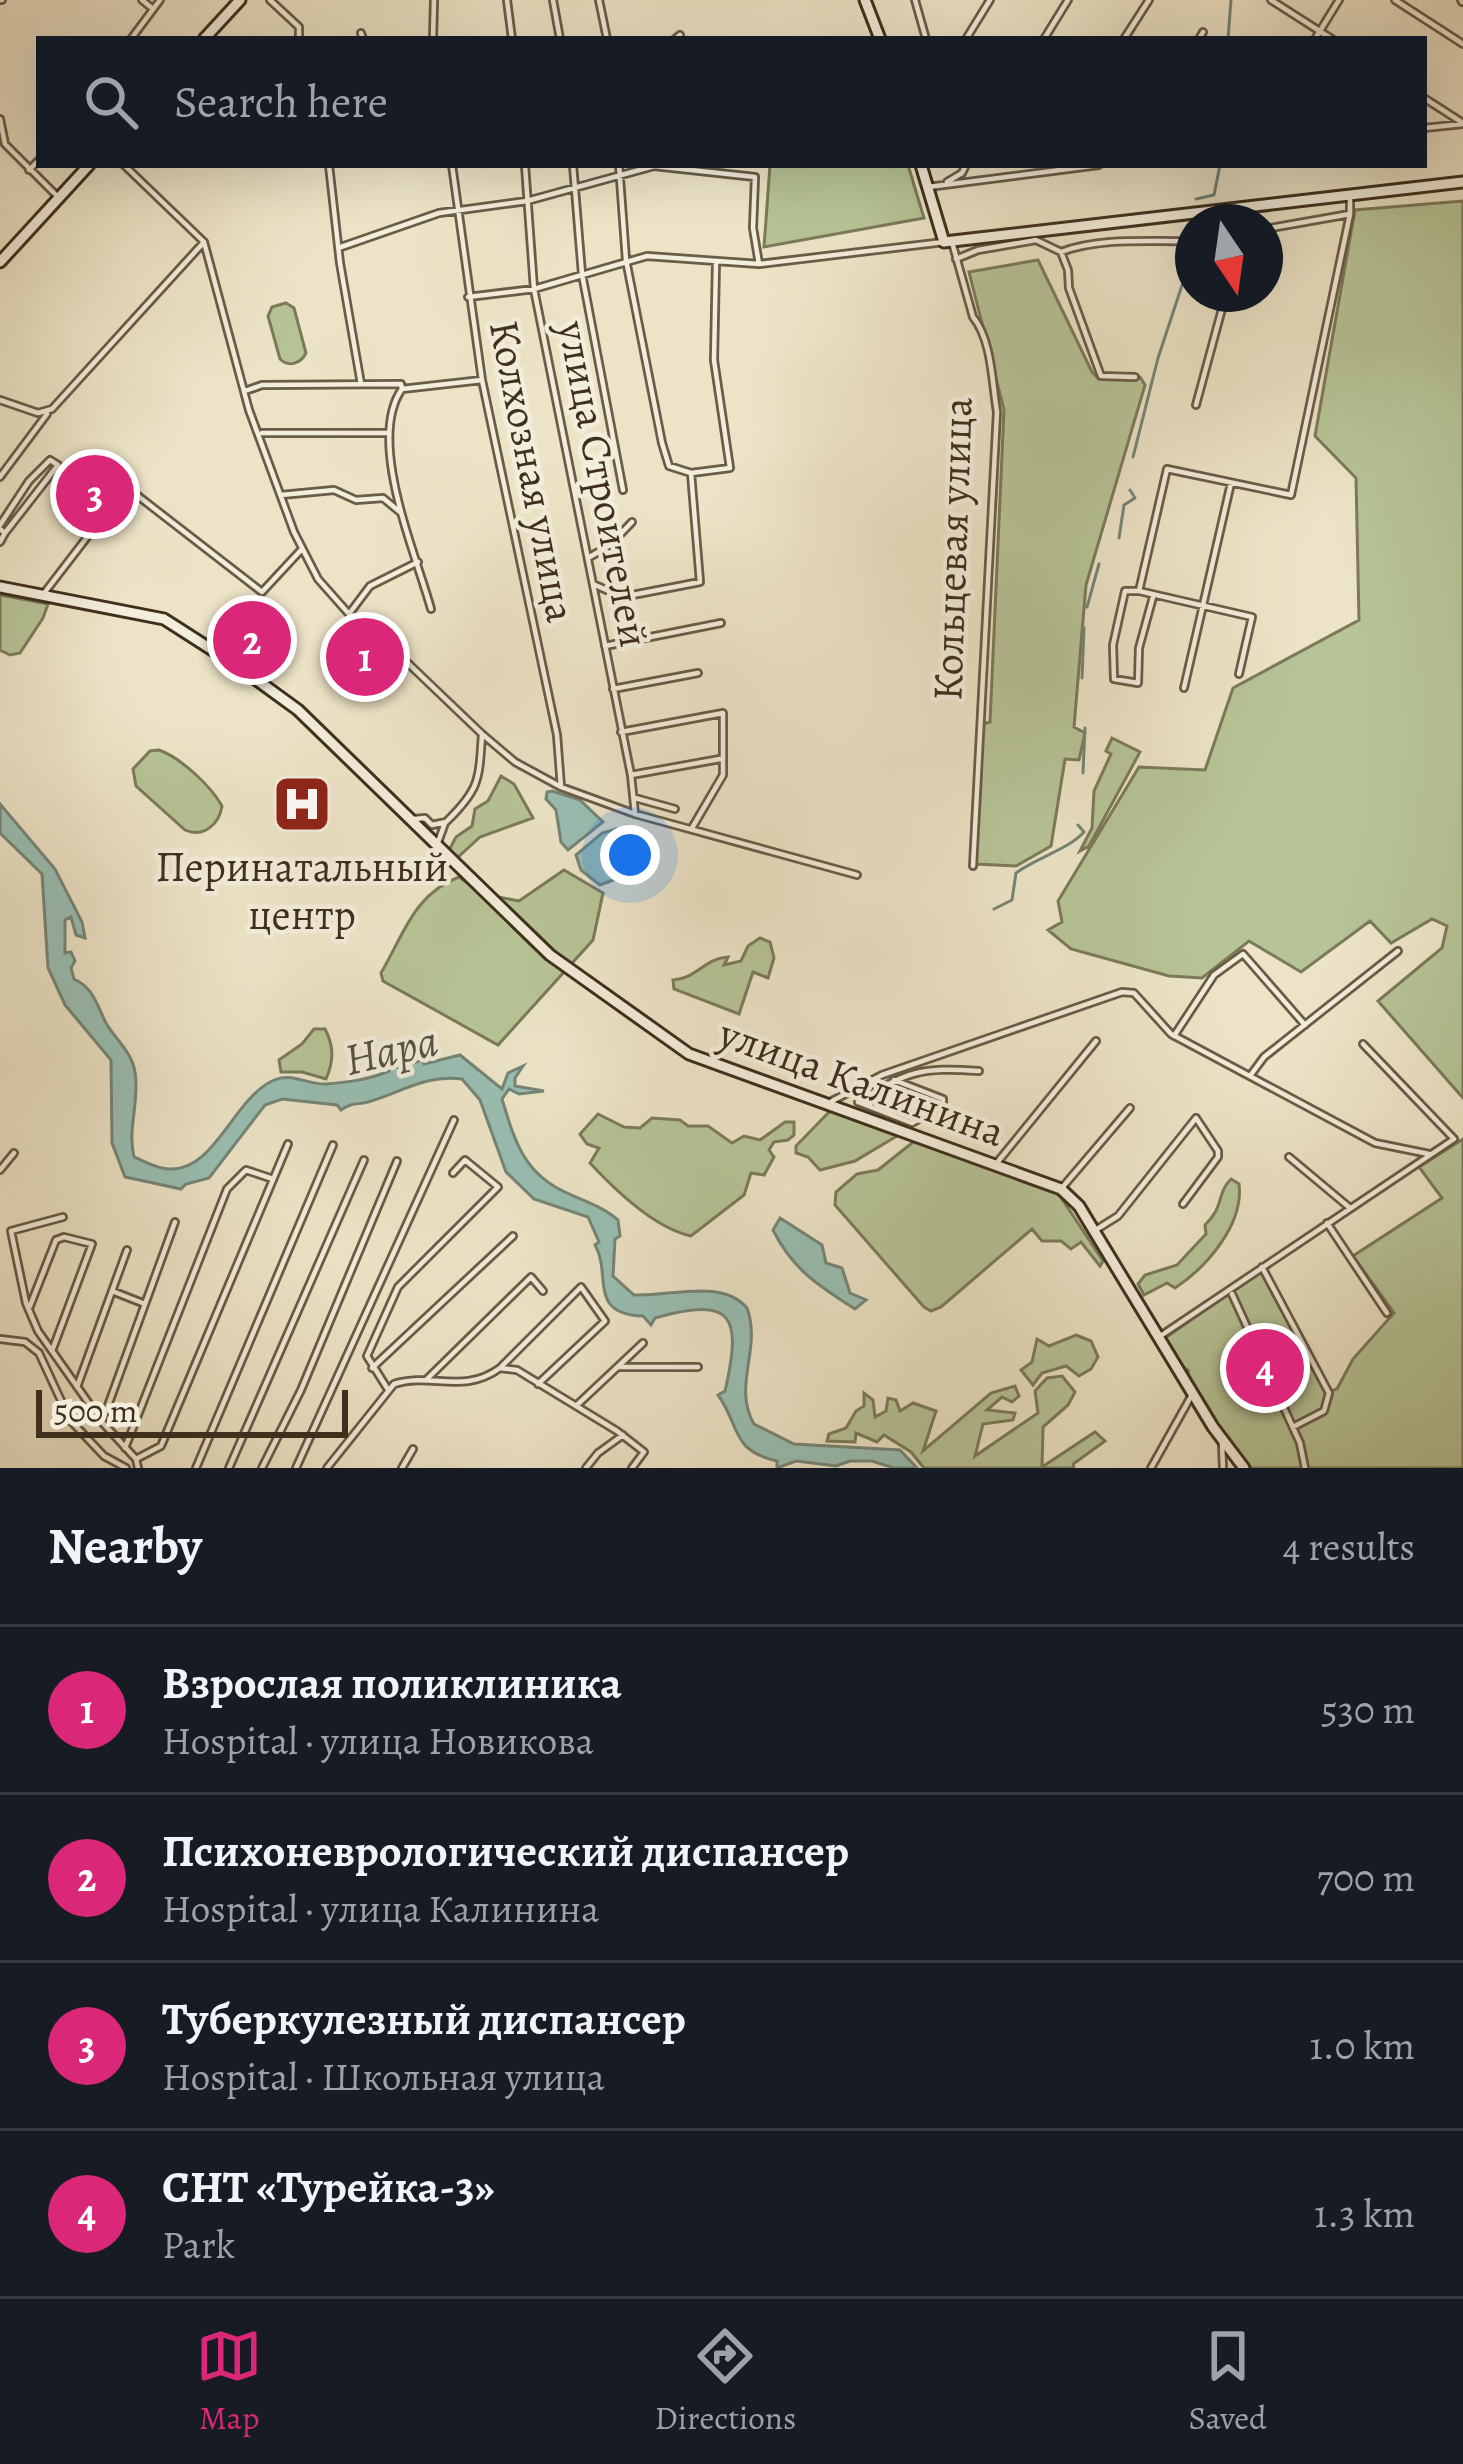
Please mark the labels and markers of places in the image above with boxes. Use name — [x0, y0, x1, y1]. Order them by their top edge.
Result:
pin: 3 — [56, 449, 134, 539]
pin: 2 — [213, 595, 291, 685]
pin: 1 — [326, 612, 404, 702]
hospital icon: Перинатальный центр — [271, 773, 333, 835]
place label: Перинатальный центр — [156, 838, 448, 943]
pin: 4 — [1226, 1323, 1304, 1413]

